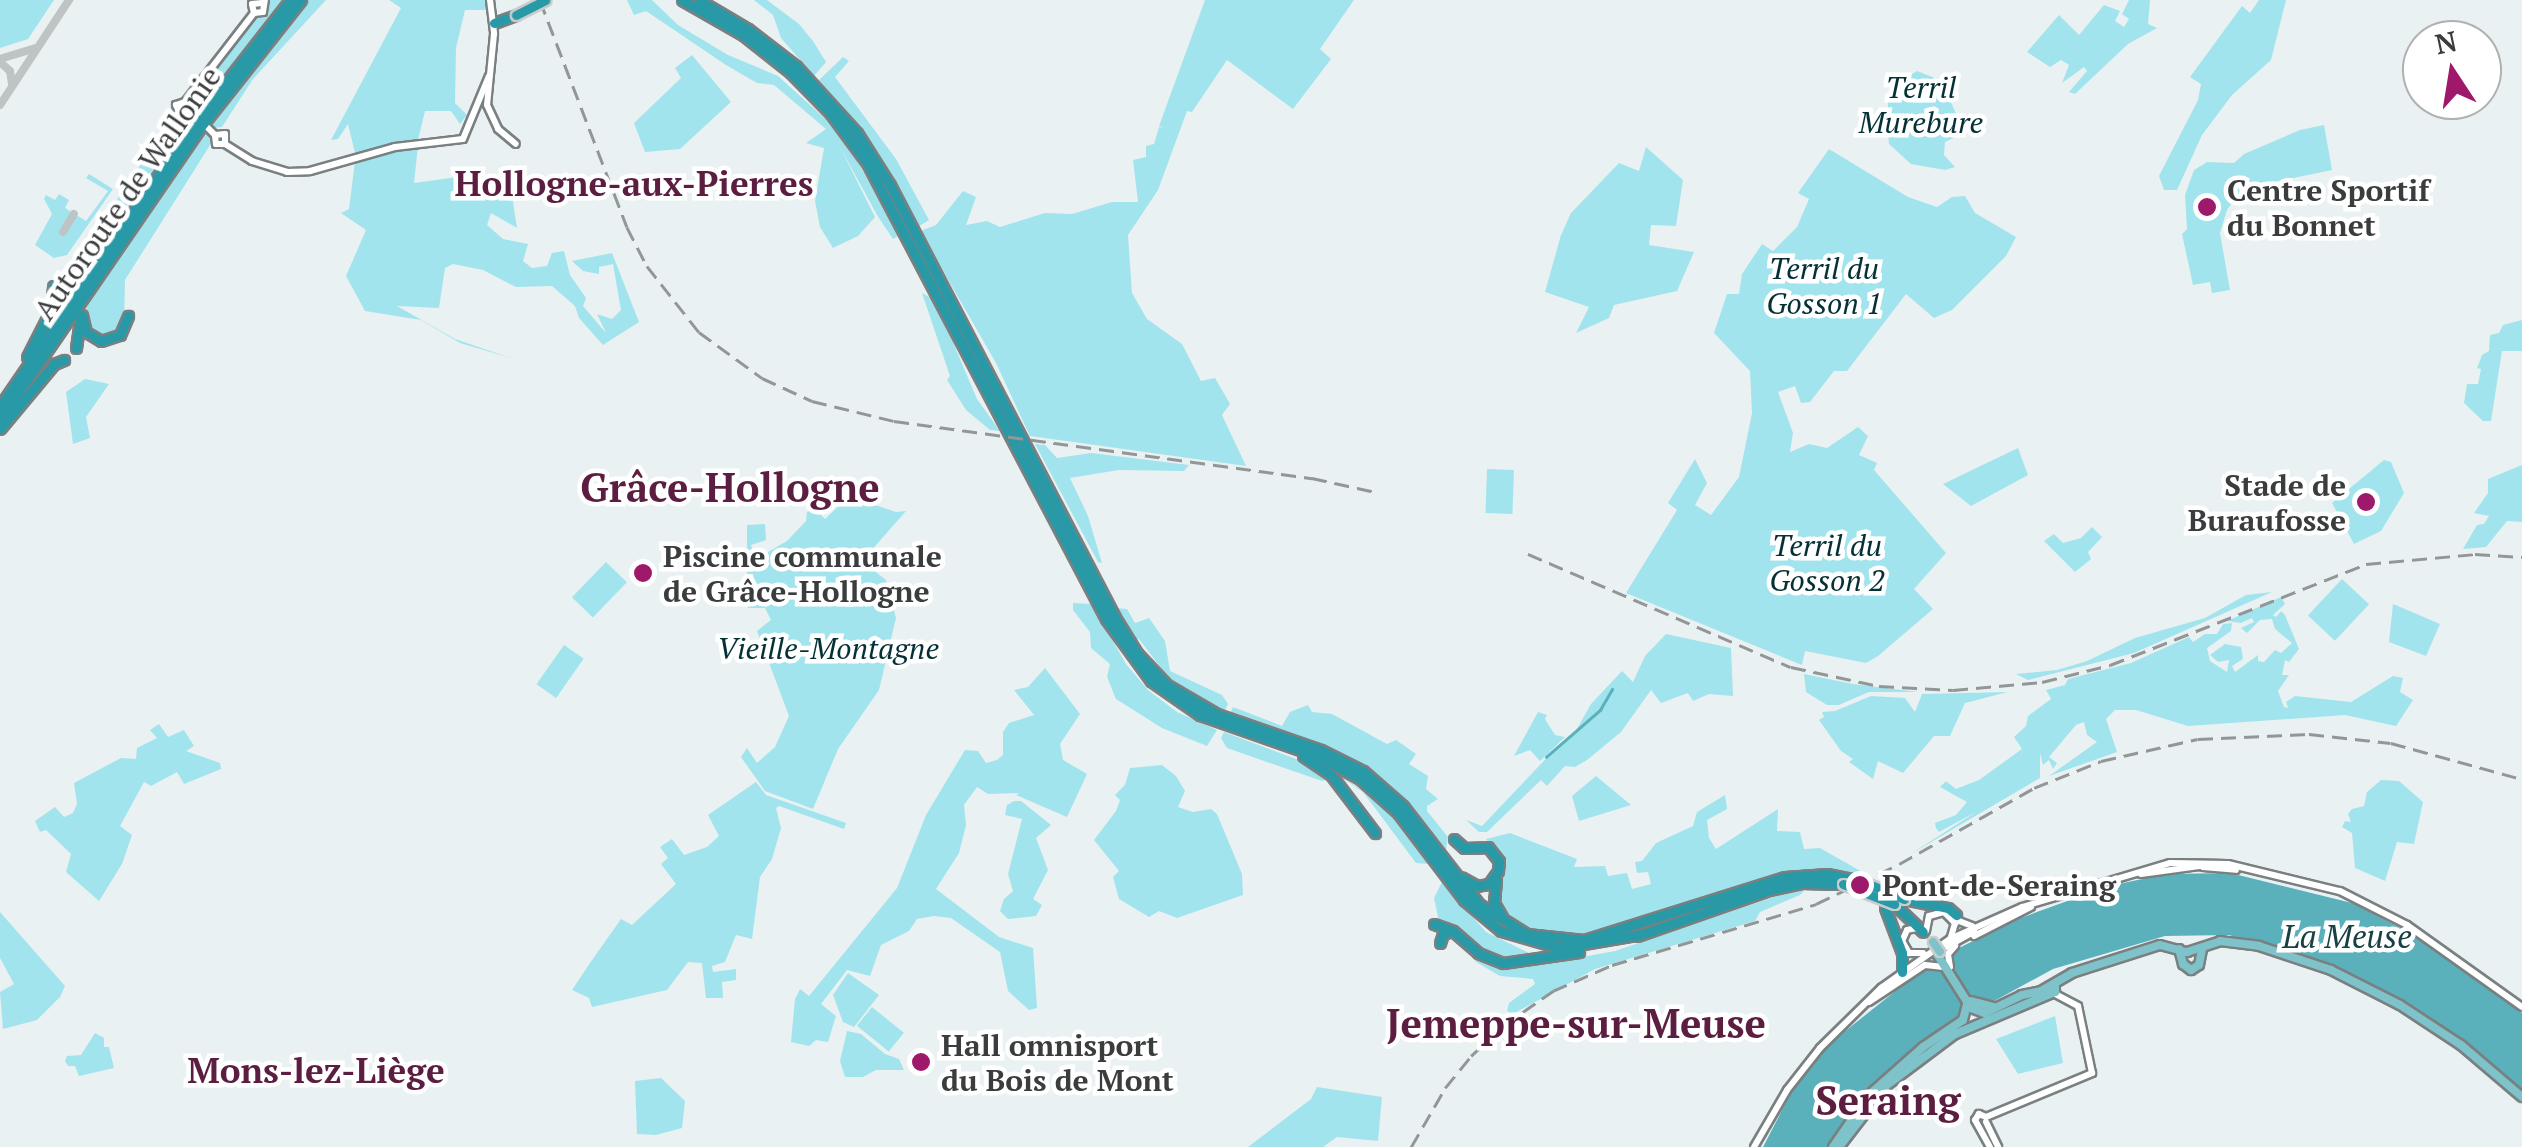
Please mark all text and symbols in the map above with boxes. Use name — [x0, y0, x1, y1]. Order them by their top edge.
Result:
north arrow — [2402, 20, 2502, 120]
text: N — [2432, 22, 2460, 62]
street label: Autoroute de Wallonie — [26, 59, 228, 327]
park label: Terril Murebure — [1859, 69, 1983, 140]
district label: Hollogne-aux-Pierres — [454, 162, 814, 204]
place label: Centre Sportif du Bonnet — [2227, 172, 2429, 242]
marker: Centre Sportif du Bonnet — [2196, 196, 2218, 218]
park label: Terril du Gosson 1 — [1766, 250, 1882, 320]
district label: Grâce-Hollogne — [580, 463, 880, 511]
place label: Stade de Buraufosse — [2188, 467, 2346, 538]
marker: Stade de Buraufosse — [2355, 491, 2377, 513]
park label: Terril du Gosson 2 — [1769, 527, 1885, 598]
place label: Piscine communale de Grâce-Hollogne — [663, 538, 942, 608]
marker: Piscine communale de Grâce-Hollogne — [632, 562, 654, 584]
park label: Vieille-Montagne — [717, 630, 939, 666]
place label: Pont-de-Seraing — [1882, 867, 2116, 903]
marker: Pont-de-Seraing — [1847, 872, 1873, 898]
water label: La Meuse — [2282, 917, 2412, 955]
district label: Jemeppe-sur-Meuse — [1386, 999, 1766, 1047]
place label: Hall omnisport du Bois de Mont — [941, 1027, 1174, 1098]
district label: Mons-lez-Liège — [187, 1049, 445, 1091]
marker: Hall omnisport du Bois de Mont — [910, 1051, 932, 1073]
district label: Seraing — [1816, 1076, 1960, 1124]

